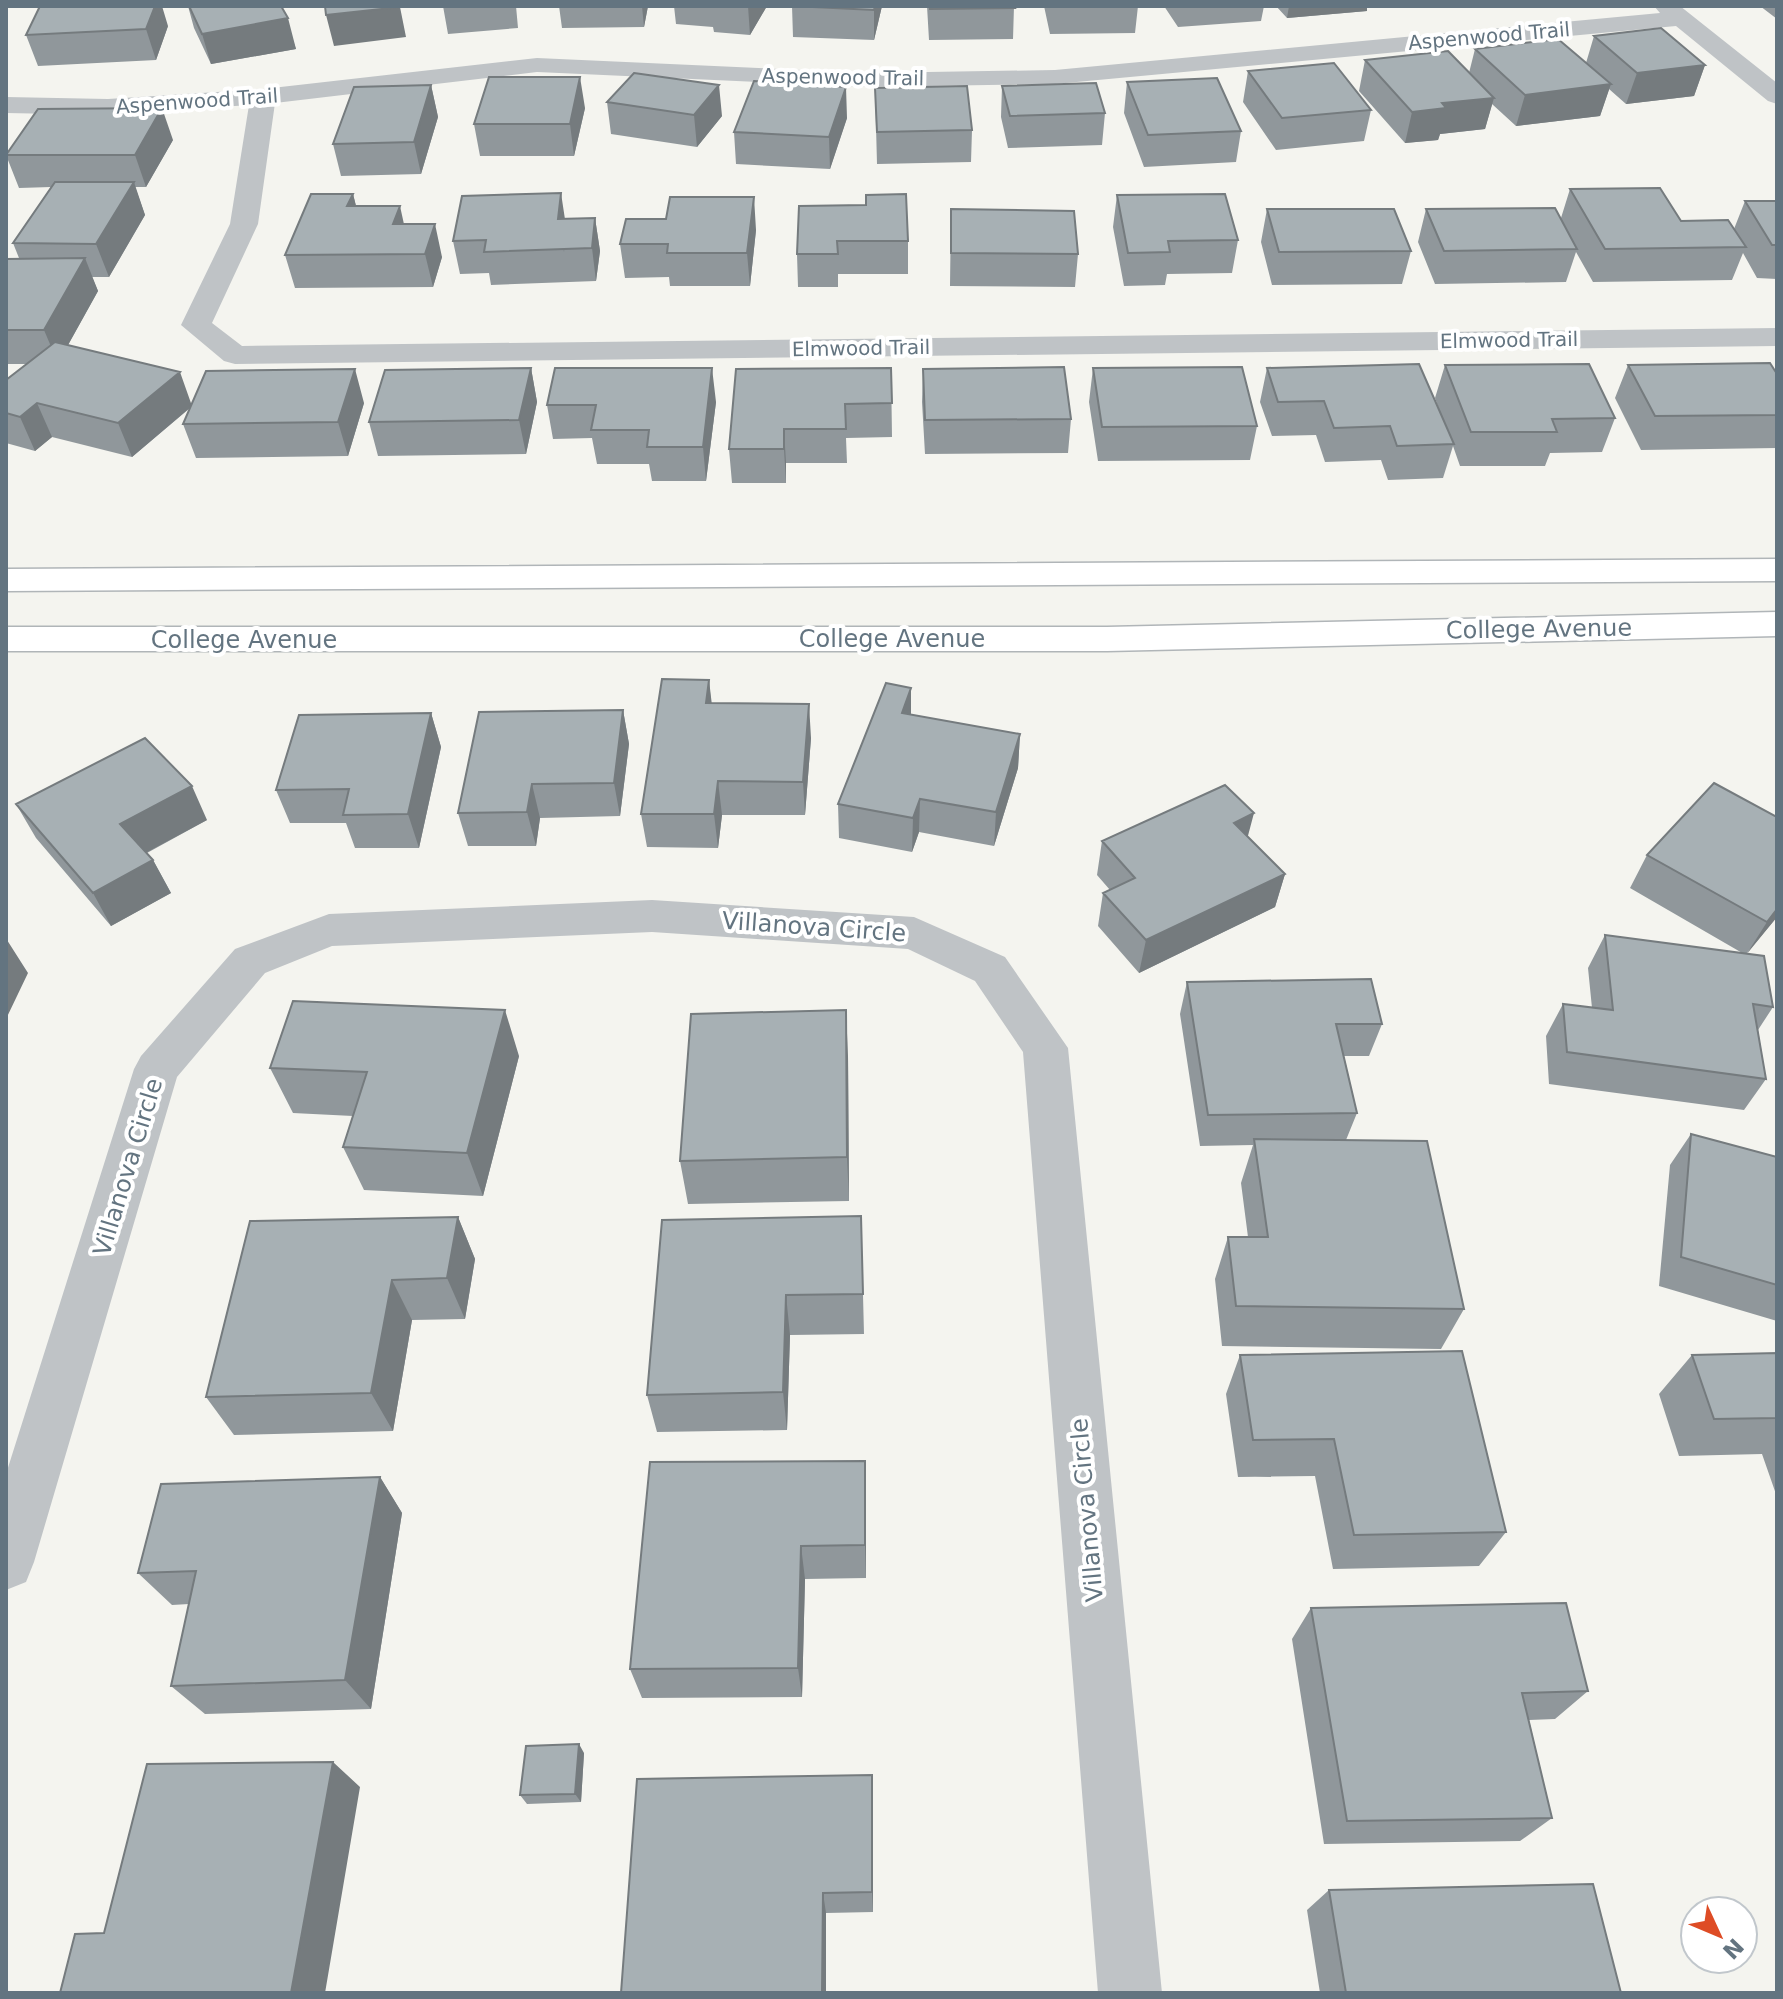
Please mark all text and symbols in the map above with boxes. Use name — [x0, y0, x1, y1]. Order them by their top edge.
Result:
street label: Aspenwood Trail — [1407, 17, 1571, 55]
street label: Aspenwood Trail — [762, 64, 924, 90]
street label: Aspenwood Trail — [115, 83, 279, 119]
street label: Elmwood Trail — [1440, 327, 1578, 353]
street label: Elmwood Trail — [792, 335, 930, 361]
street label: College Avenue — [1446, 613, 1632, 645]
street label: College Avenue — [799, 625, 985, 653]
street label: College Avenue — [151, 626, 337, 654]
street label: Villanova Circle — [721, 907, 907, 947]
street label: Villanova Circle — [88, 1075, 168, 1259]
street label: Villanova Circle — [1065, 1417, 1109, 1603]
north arrow — [1679, 1895, 1759, 1975]
text: N — [1718, 1933, 1748, 1964]

